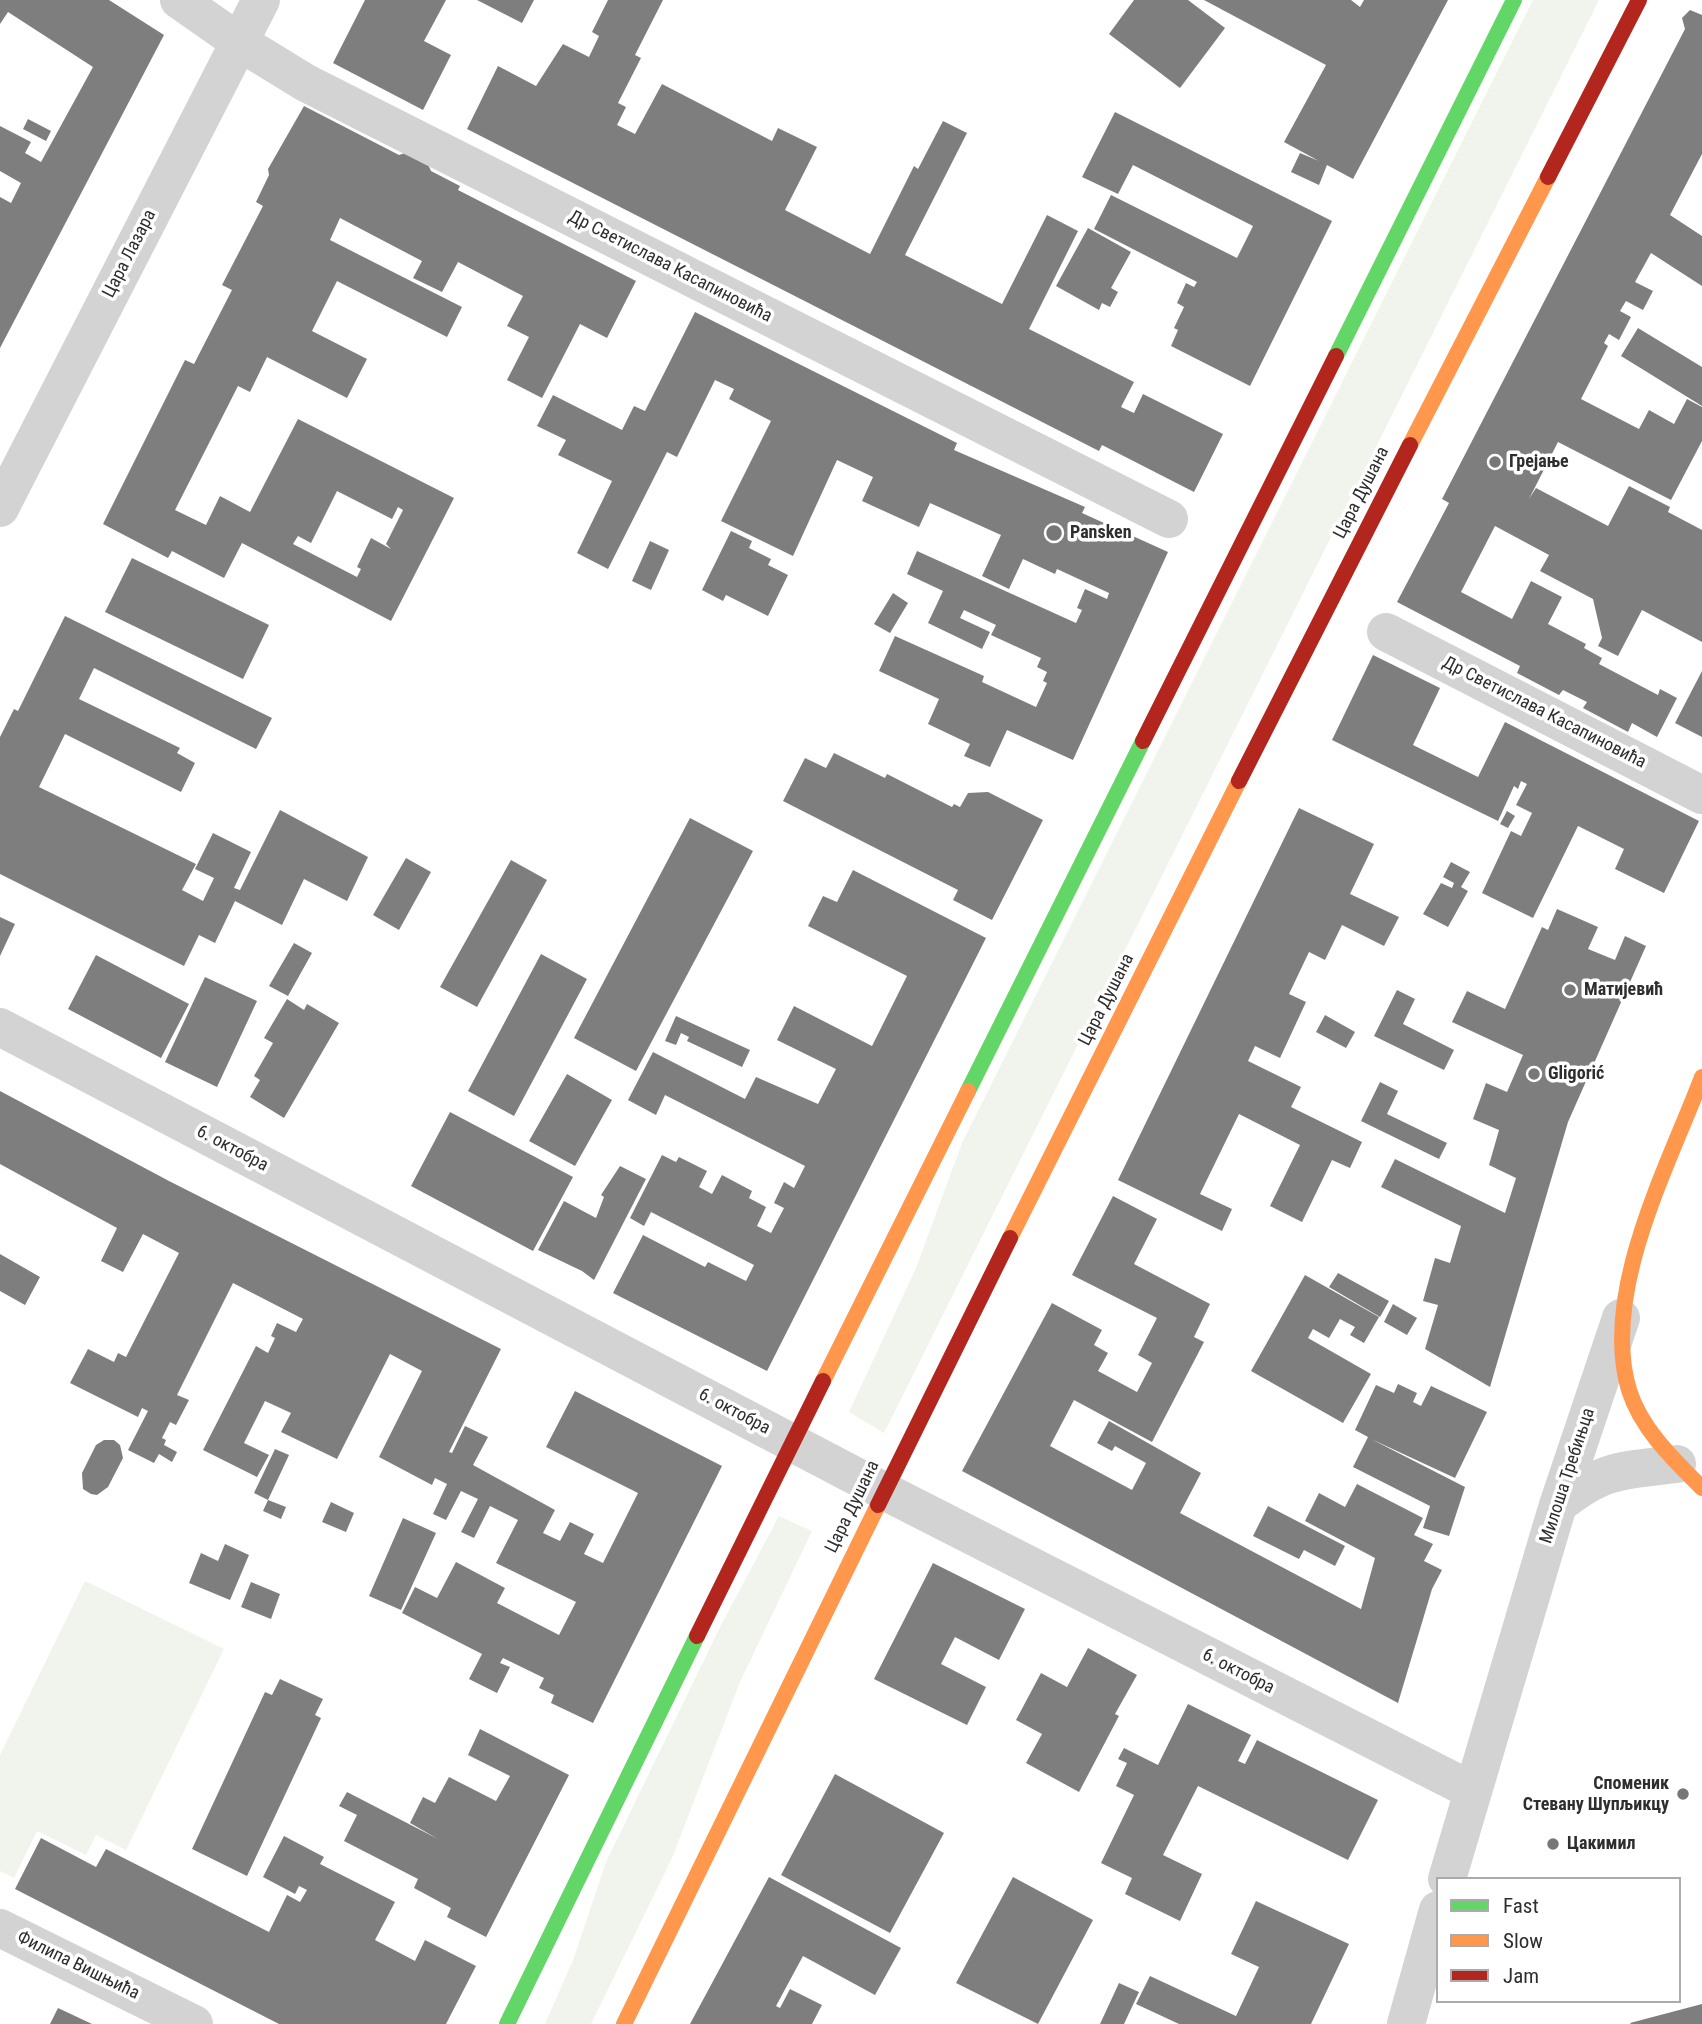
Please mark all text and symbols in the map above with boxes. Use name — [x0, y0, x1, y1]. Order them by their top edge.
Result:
street label: Цара Лазара — [99, 206, 161, 302]
street label: Др Светислава Касапиновића — [565, 206, 775, 328]
street label: Цара Душана — [1330, 443, 1394, 543]
place label: Грејање — [1509, 451, 1569, 473]
marker: Грејање — [1487, 454, 1503, 470]
place label: Pansken — [1070, 522, 1132, 544]
marker: Pansken — [1044, 523, 1064, 543]
street label: Др Светислава Касапиновића — [1439, 652, 1649, 774]
street label: Цара Душана — [1075, 950, 1139, 1050]
place label: Матијевић — [1584, 979, 1663, 1001]
marker: Матијевић — [1562, 982, 1578, 998]
place label: Gligorić — [1548, 1063, 1604, 1085]
marker: Gligorić — [1526, 1066, 1542, 1082]
street label: 6. октобра — [193, 1121, 271, 1177]
street label: 6. октобра — [695, 1384, 773, 1440]
street label: Милоша Требињца — [1536, 1405, 1600, 1547]
street label: Цара Душана — [821, 1457, 885, 1557]
street label: 6. октобра — [1198, 1645, 1278, 1699]
place label: Споменик Стевану Шупљикцу — [1523, 1773, 1669, 1816]
marker: Споменик Стевану Шупљикцу — [1675, 1786, 1691, 1802]
place label: Цакимил — [1567, 1833, 1636, 1855]
marker: Цакимил — [1545, 1836, 1561, 1852]
legend — [1436, 1877, 1681, 2003]
text: Fast — [1503, 1894, 1539, 1918]
street label: Филипа Вишњића — [13, 1927, 143, 2005]
text: Slow — [1503, 1929, 1543, 1953]
text: Jam — [1503, 1964, 1539, 1988]

